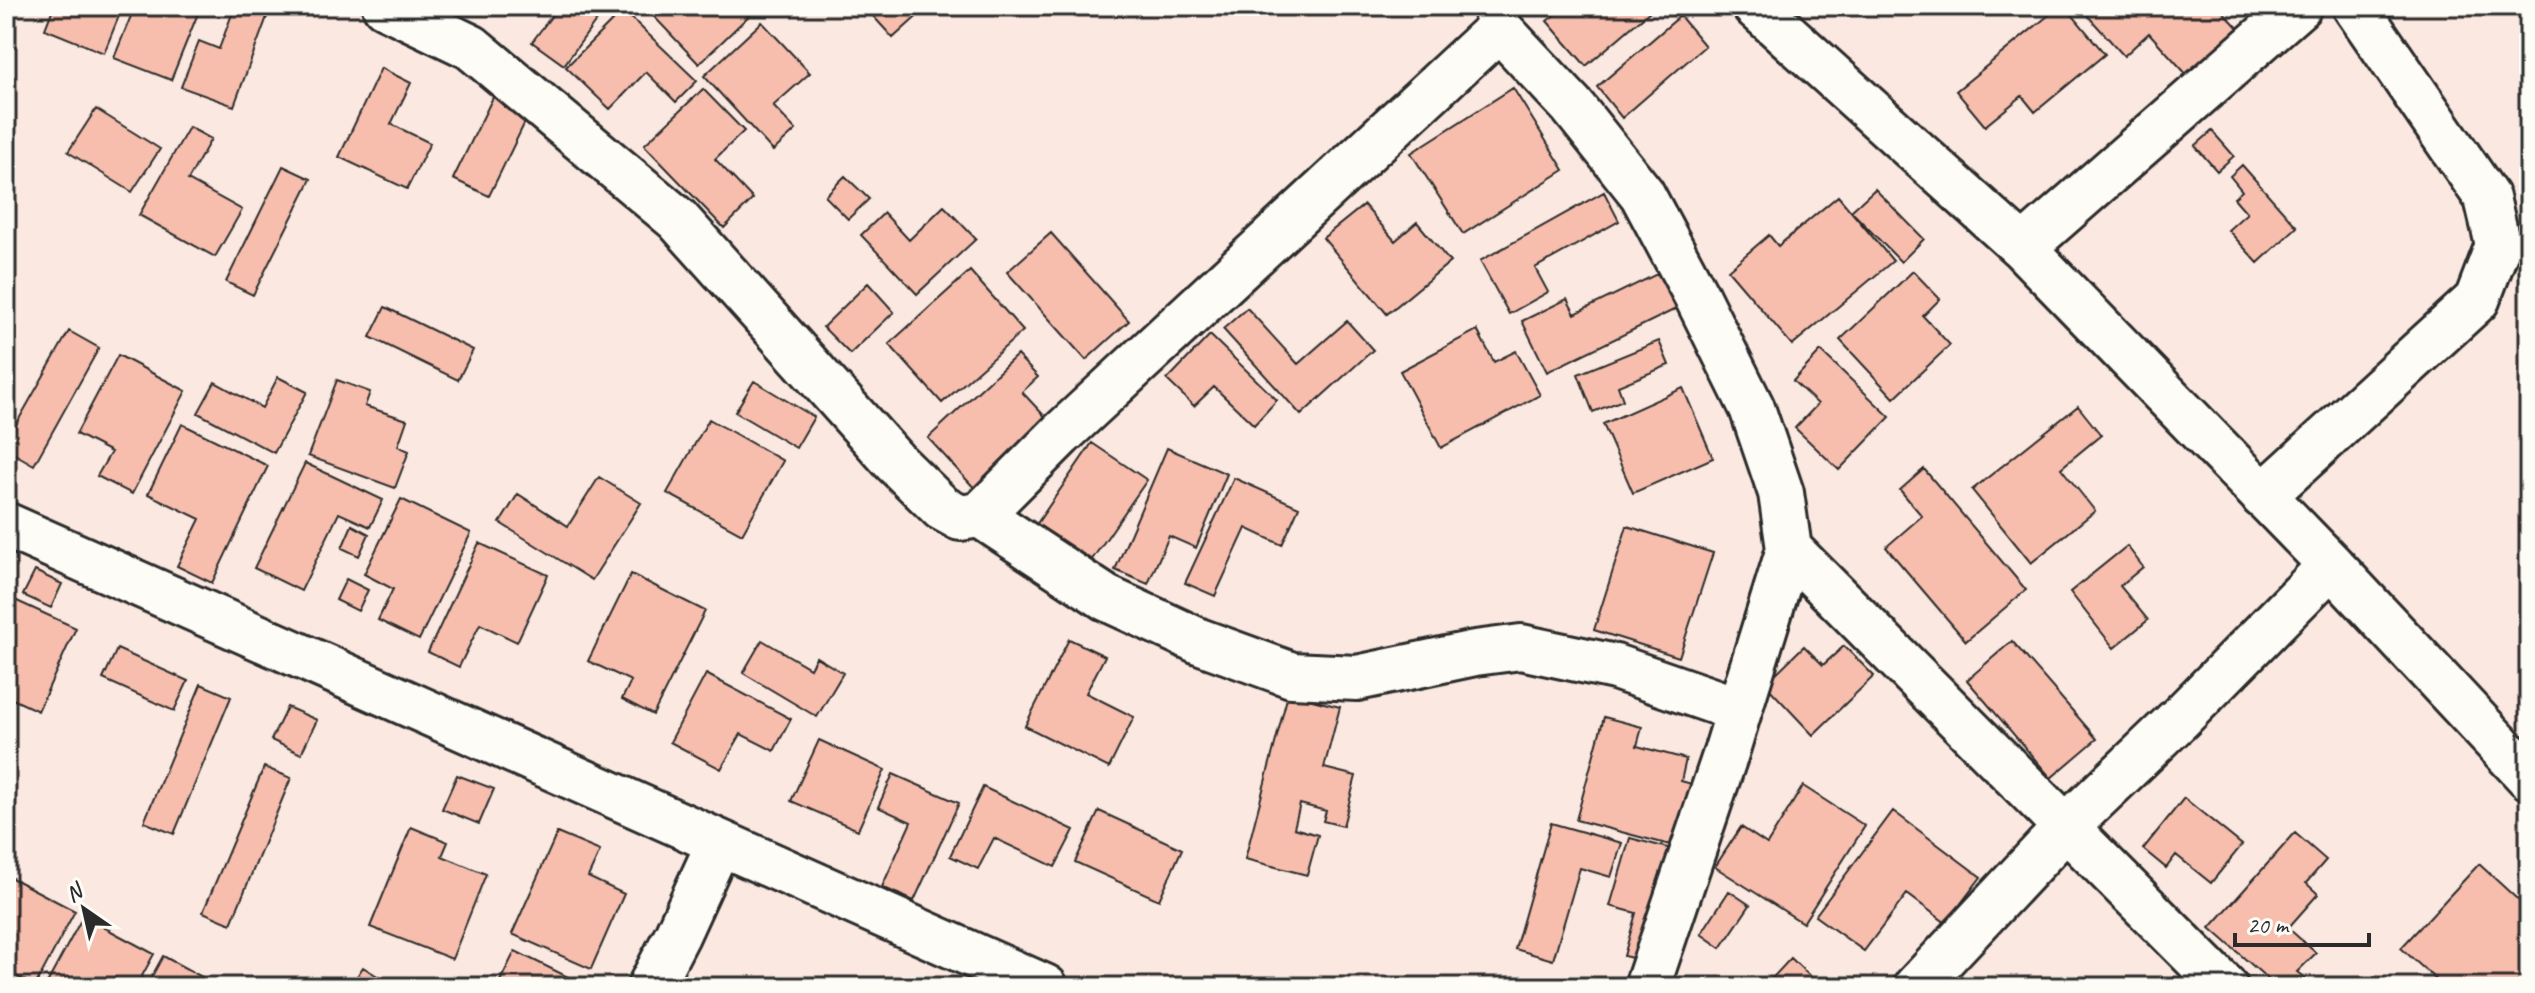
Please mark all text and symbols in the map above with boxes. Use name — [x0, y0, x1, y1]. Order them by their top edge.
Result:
north arrow — [44, 869, 124, 949]
text: N — [60, 876, 90, 909]
scale bar — [2235, 897, 2369, 947]
text: 20 m — [2247, 910, 2290, 940]

